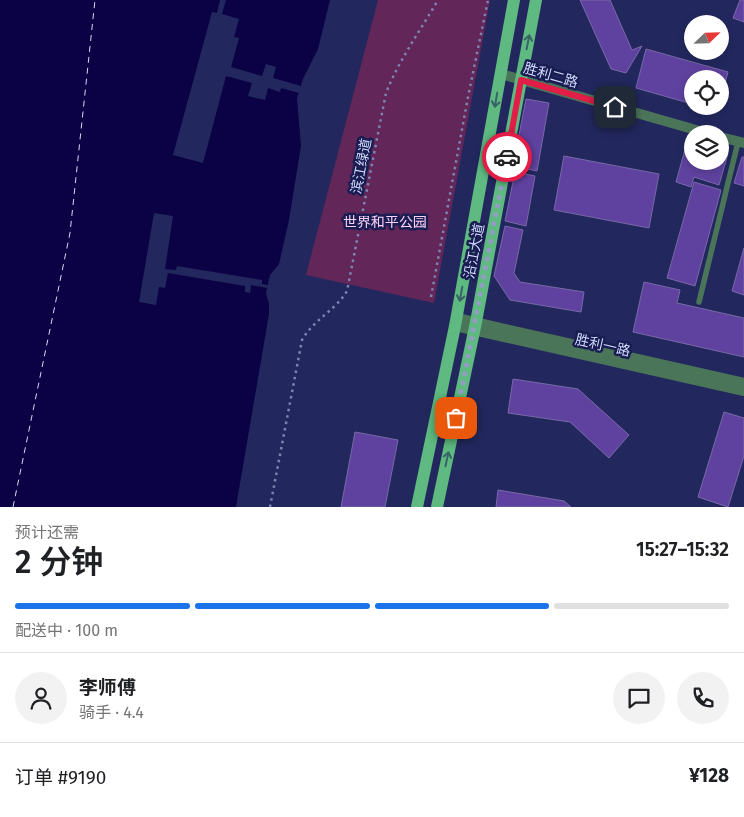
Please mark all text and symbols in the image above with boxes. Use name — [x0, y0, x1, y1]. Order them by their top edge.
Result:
north arrow — [684, 15, 729, 60]
map controls — [684, 15, 729, 170]
one-way arrow — [524, 34, 533, 50]
street label: 胜利二路 — [522, 60, 580, 91]
button: locate — [684, 70, 729, 115]
pin — [594, 86, 636, 128]
one-way arrow — [491, 91, 501, 107]
icon: home — [601, 93, 629, 121]
button: layers — [684, 125, 729, 170]
courier — [482, 132, 532, 182]
street label: 滨江绿道 — [348, 137, 375, 195]
icon: car — [493, 143, 521, 171]
park label: 世界和平公园 — [343, 214, 427, 231]
street label: 沿江大道 — [461, 222, 488, 280]
one-way arrow — [456, 286, 465, 302]
street label: 胜利一路 — [574, 331, 632, 360]
pin — [435, 397, 477, 439]
icon: bag — [442, 404, 470, 432]
one-way arrow — [443, 452, 453, 468]
text: 预计还需 — [15, 523, 79, 542]
text: 15:27–15:32 — [636, 538, 729, 561]
text: 2 分钟 — [15, 543, 103, 581]
text: 配送中 · 100 m — [15, 621, 118, 640]
button: person — [15, 672, 67, 724]
button: chat — [613, 672, 665, 724]
button: phone — [677, 672, 729, 724]
text: 李师傅 — [79, 676, 136, 699]
text: 骑手 · 4.4 — [79, 703, 144, 722]
text: ¥128 — [689, 764, 729, 787]
text: 订单 #9190 — [15, 766, 106, 789]

